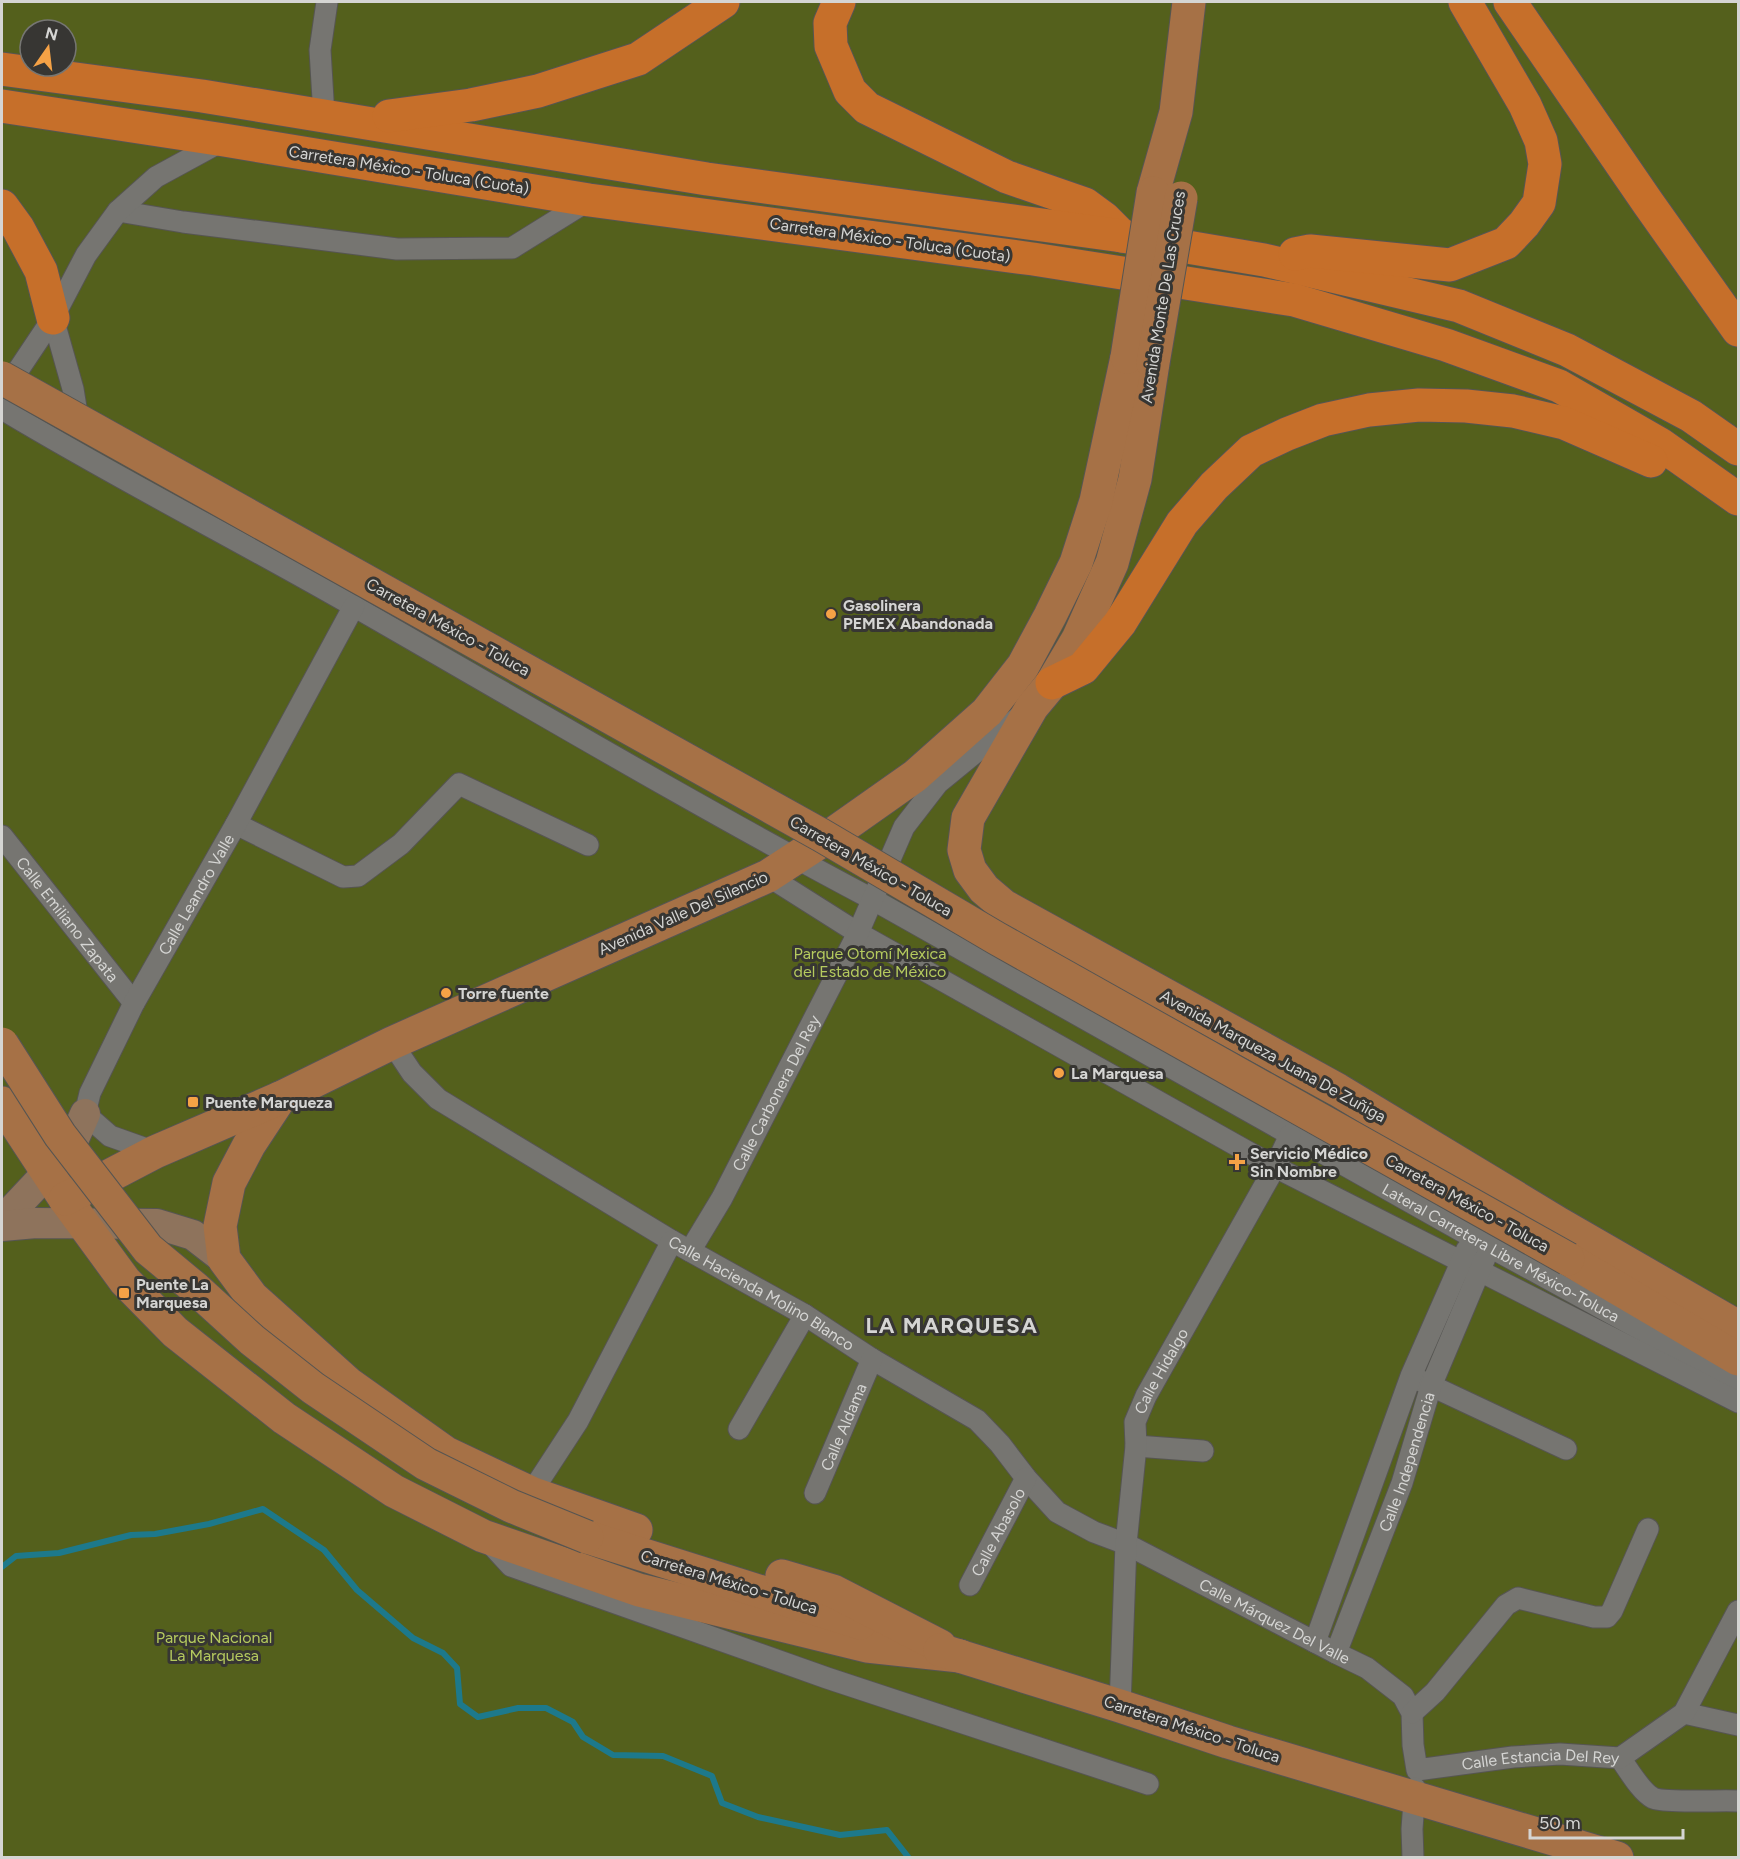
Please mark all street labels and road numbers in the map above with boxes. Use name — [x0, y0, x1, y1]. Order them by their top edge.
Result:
street label: Carretera México - Toluca (Cuota) — [287, 142, 531, 198]
street label: Avenida Monte De Las Cruces — [1137, 190, 1189, 404]
street label: Carretera México - Toluca (Cuota) — [768, 214, 1012, 266]
street label: Carretera México - Toluca — [363, 574, 533, 680]
street label: Carretera México - Toluca — [787, 812, 955, 920]
street label: Calle Leandro Valle — [154, 830, 238, 958]
street label: Calle Emiliano Zapata — [12, 853, 123, 986]
street label: Avenida Valle Del Silencio — [595, 867, 771, 959]
street label: Avenida Marqueza Juana De Zuñiga — [1157, 986, 1389, 1126]
street label: Calle Carbonera Del Rey — [728, 1011, 824, 1174]
street label: Carretera México - Toluca — [1382, 1150, 1552, 1256]
street label: Lateral Carretera Libre México-Toluca — [1379, 1179, 1623, 1326]
street label: Calle Hacienda Molino Blanco — [665, 1231, 858, 1354]
street label: Calle Hidalgo — [1130, 1325, 1192, 1417]
street label: Calle Aldama — [816, 1380, 870, 1473]
street label: Calle Independencia — [1375, 1390, 1438, 1534]
street label: Calle Abasolo — [967, 1484, 1029, 1579]
street label: Carretera México - Toluca — [638, 1546, 820, 1618]
street label: Calle Márquez Del Valle — [1196, 1574, 1353, 1668]
street label: Carretera México - Toluca — [1102, 1692, 1282, 1766]
street label: Calle Estancia Del Rey — [1460, 1744, 1620, 1773]

